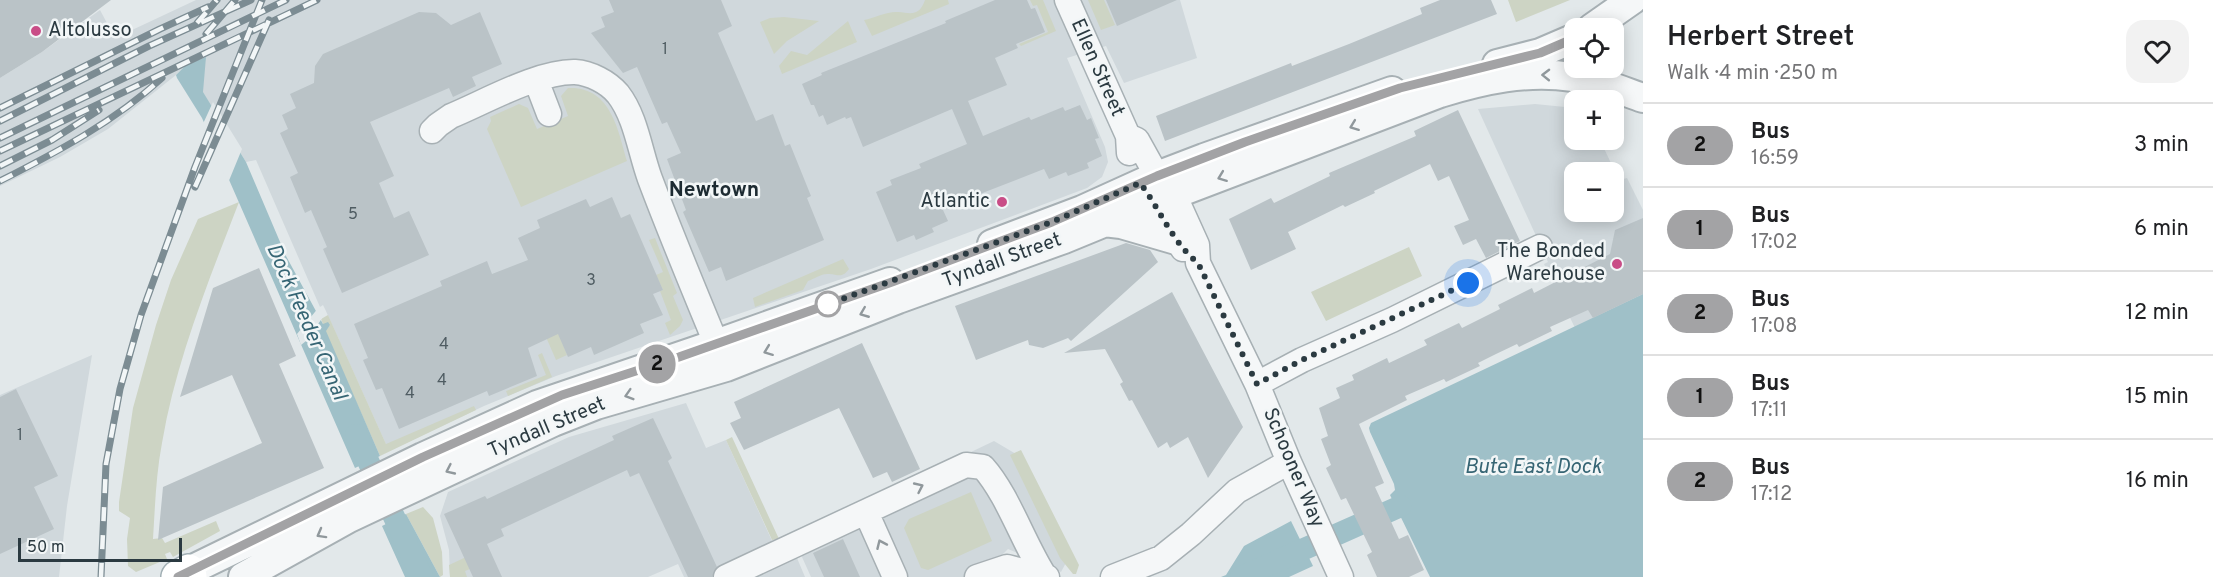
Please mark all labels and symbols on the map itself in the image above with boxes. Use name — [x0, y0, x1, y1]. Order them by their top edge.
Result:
street label: Ellen Street — [1064, 15, 1130, 121]
place label: Altolusso — [48, 18, 132, 44]
marker: Altolusso — [29, 24, 43, 38]
house number: 1 — [662, 40, 668, 60]
one-way arrow — [1541, 69, 1550, 81]
one-way arrow — [1349, 119, 1360, 131]
one-way arrow — [1217, 169, 1228, 182]
district label: Newtown — [669, 177, 759, 204]
place label: Atlantic — [920, 189, 990, 215]
marker: Atlantic — [995, 195, 1009, 209]
house number: 5 — [348, 205, 358, 225]
street label: Tyndall Street — [939, 227, 1065, 295]
water label: Dock Feeder Canal — [259, 239, 353, 406]
place label: The Bonded Warehouse — [1497, 239, 1605, 288]
marker: The Bonded Warehouse — [1610, 257, 1624, 271]
your location — [1453, 268, 1483, 298]
house number: 3 — [586, 271, 596, 291]
unlabelled marker — [815, 291, 841, 317]
one-way arrow — [859, 305, 870, 318]
house number: 4 — [439, 335, 449, 355]
one-way arrow — [763, 343, 774, 356]
line badge: 2 — [638, 344, 676, 384]
house number: 4 — [437, 371, 447, 391]
house number: 4 — [405, 384, 415, 404]
one-way arrow — [624, 388, 635, 400]
street label: Tyndall Street — [484, 392, 610, 464]
street label: Schooner Way — [1256, 404, 1330, 532]
house number: 1 — [17, 426, 23, 446]
water label: Bute East Dock — [1464, 454, 1602, 481]
one-way arrow — [445, 463, 456, 475]
one-way arrow — [913, 482, 924, 494]
one-way arrow — [317, 527, 327, 538]
scale bar — [18, 535, 182, 562]
one-way arrow — [876, 540, 888, 551]

